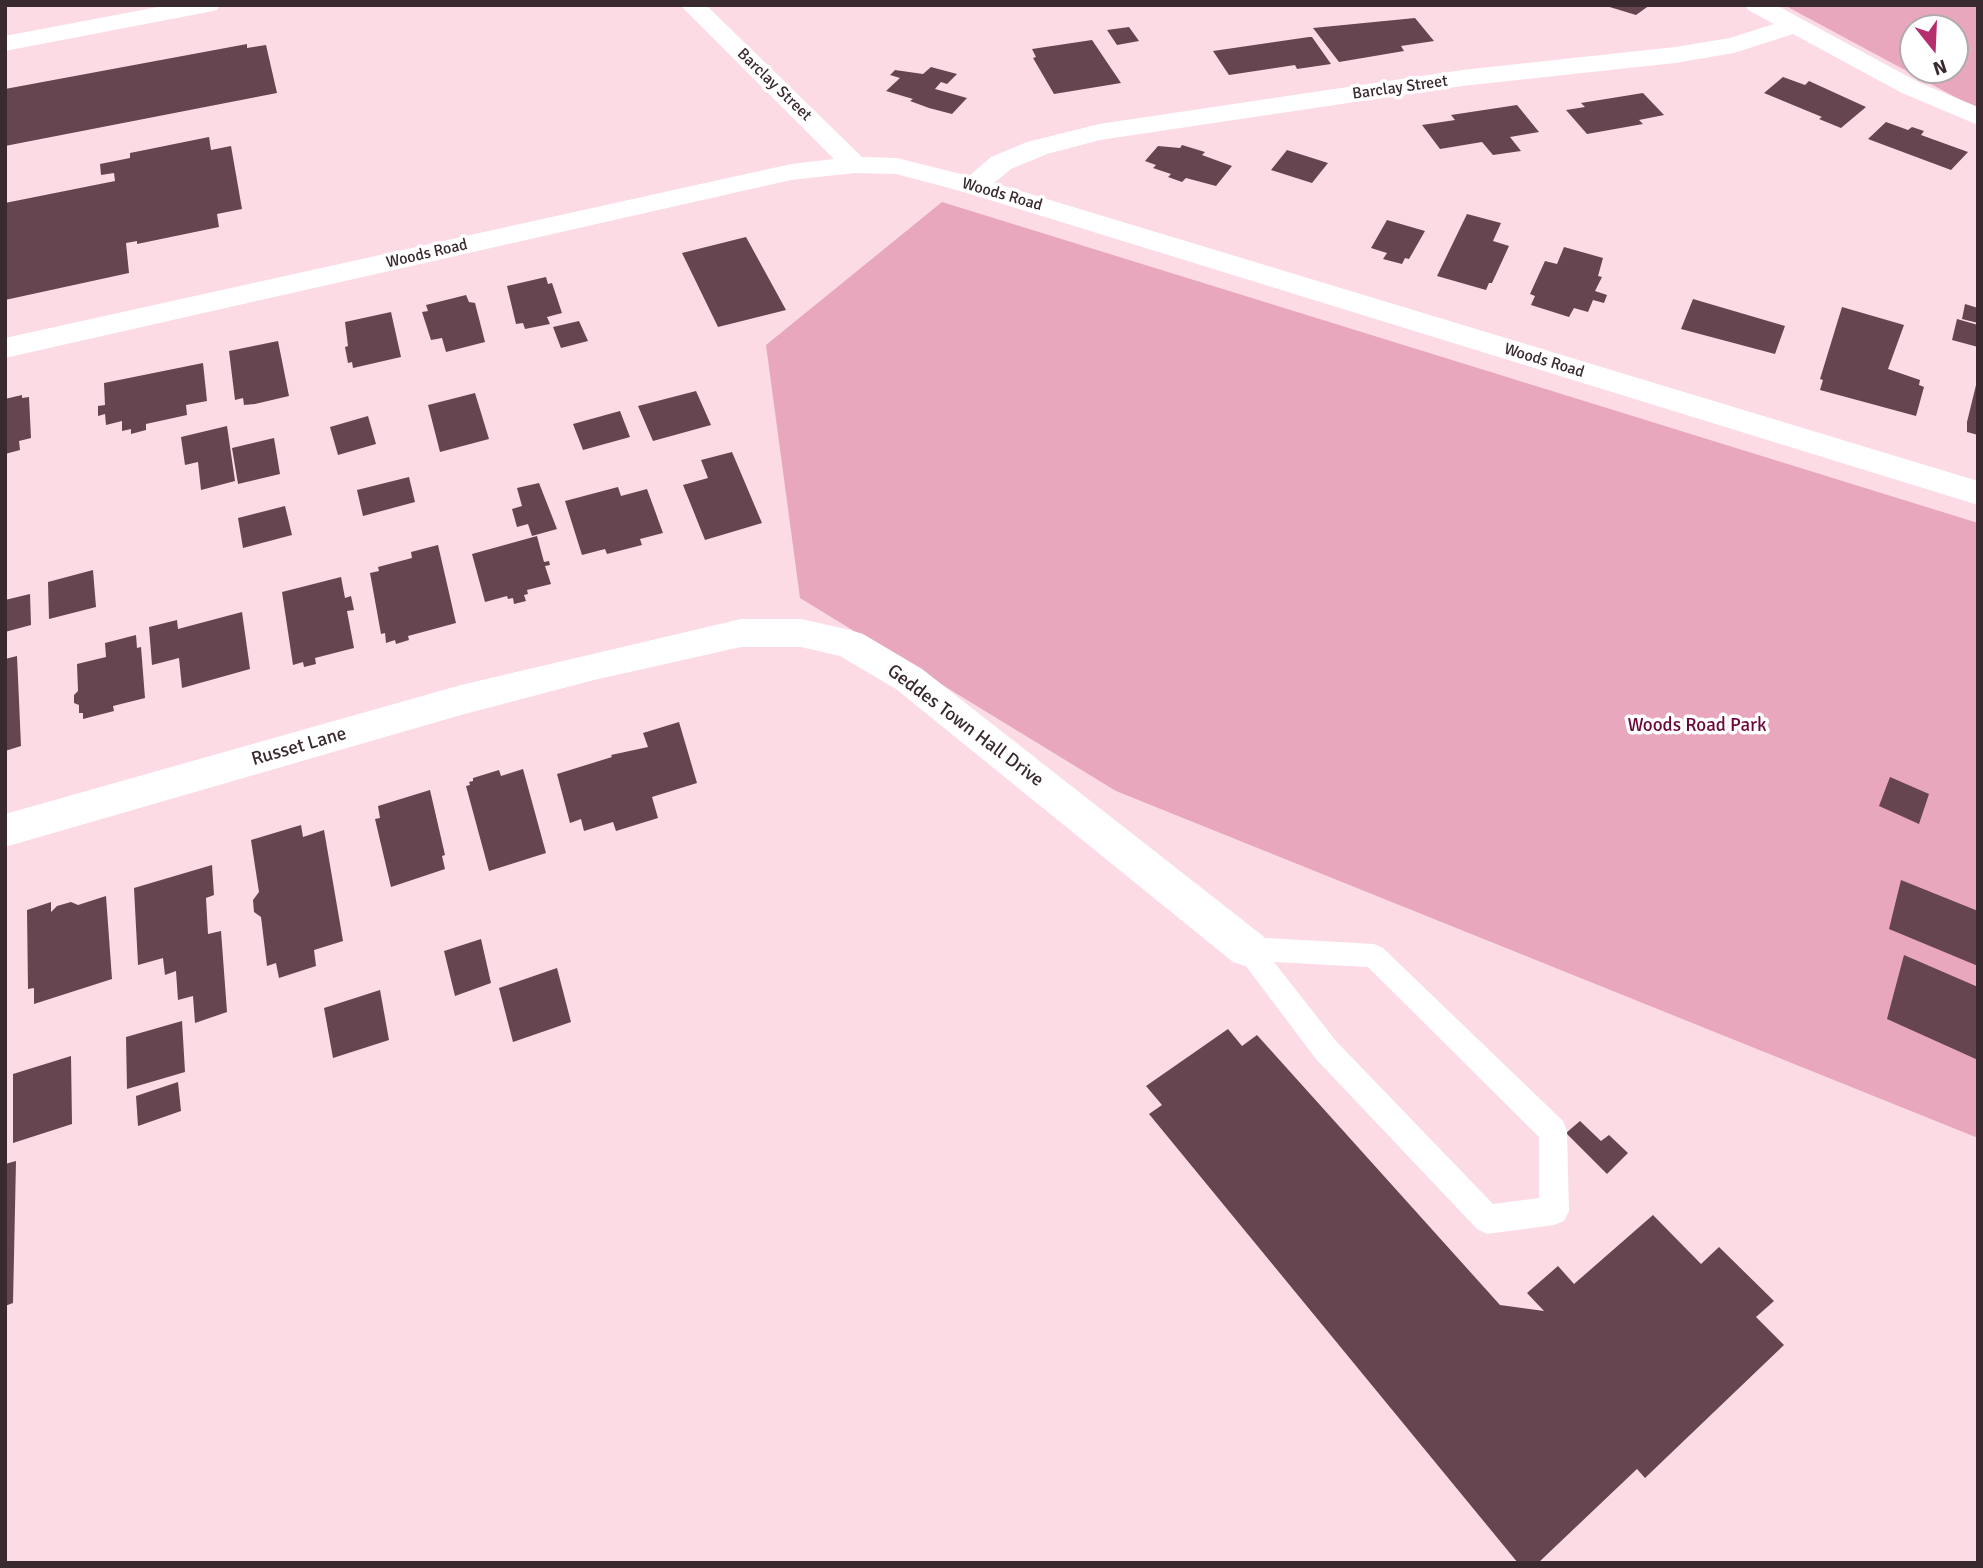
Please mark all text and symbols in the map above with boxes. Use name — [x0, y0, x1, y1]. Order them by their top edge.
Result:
north arrow — [1899, 14, 1969, 84]
street label: Barclay Street — [733, 45, 815, 125]
text: N — [1930, 54, 1950, 81]
street label: Barclay Street — [1351, 72, 1449, 104]
street label: Woods Road — [960, 174, 1044, 216]
street label: Woods Road — [384, 235, 470, 273]
street label: Woods Road — [1502, 340, 1586, 382]
street label: Geddes Town Hall Drive — [882, 660, 1048, 792]
park label: Woods Road Park — [1627, 715, 1767, 737]
street label: Russet Lane — [249, 723, 349, 771]

